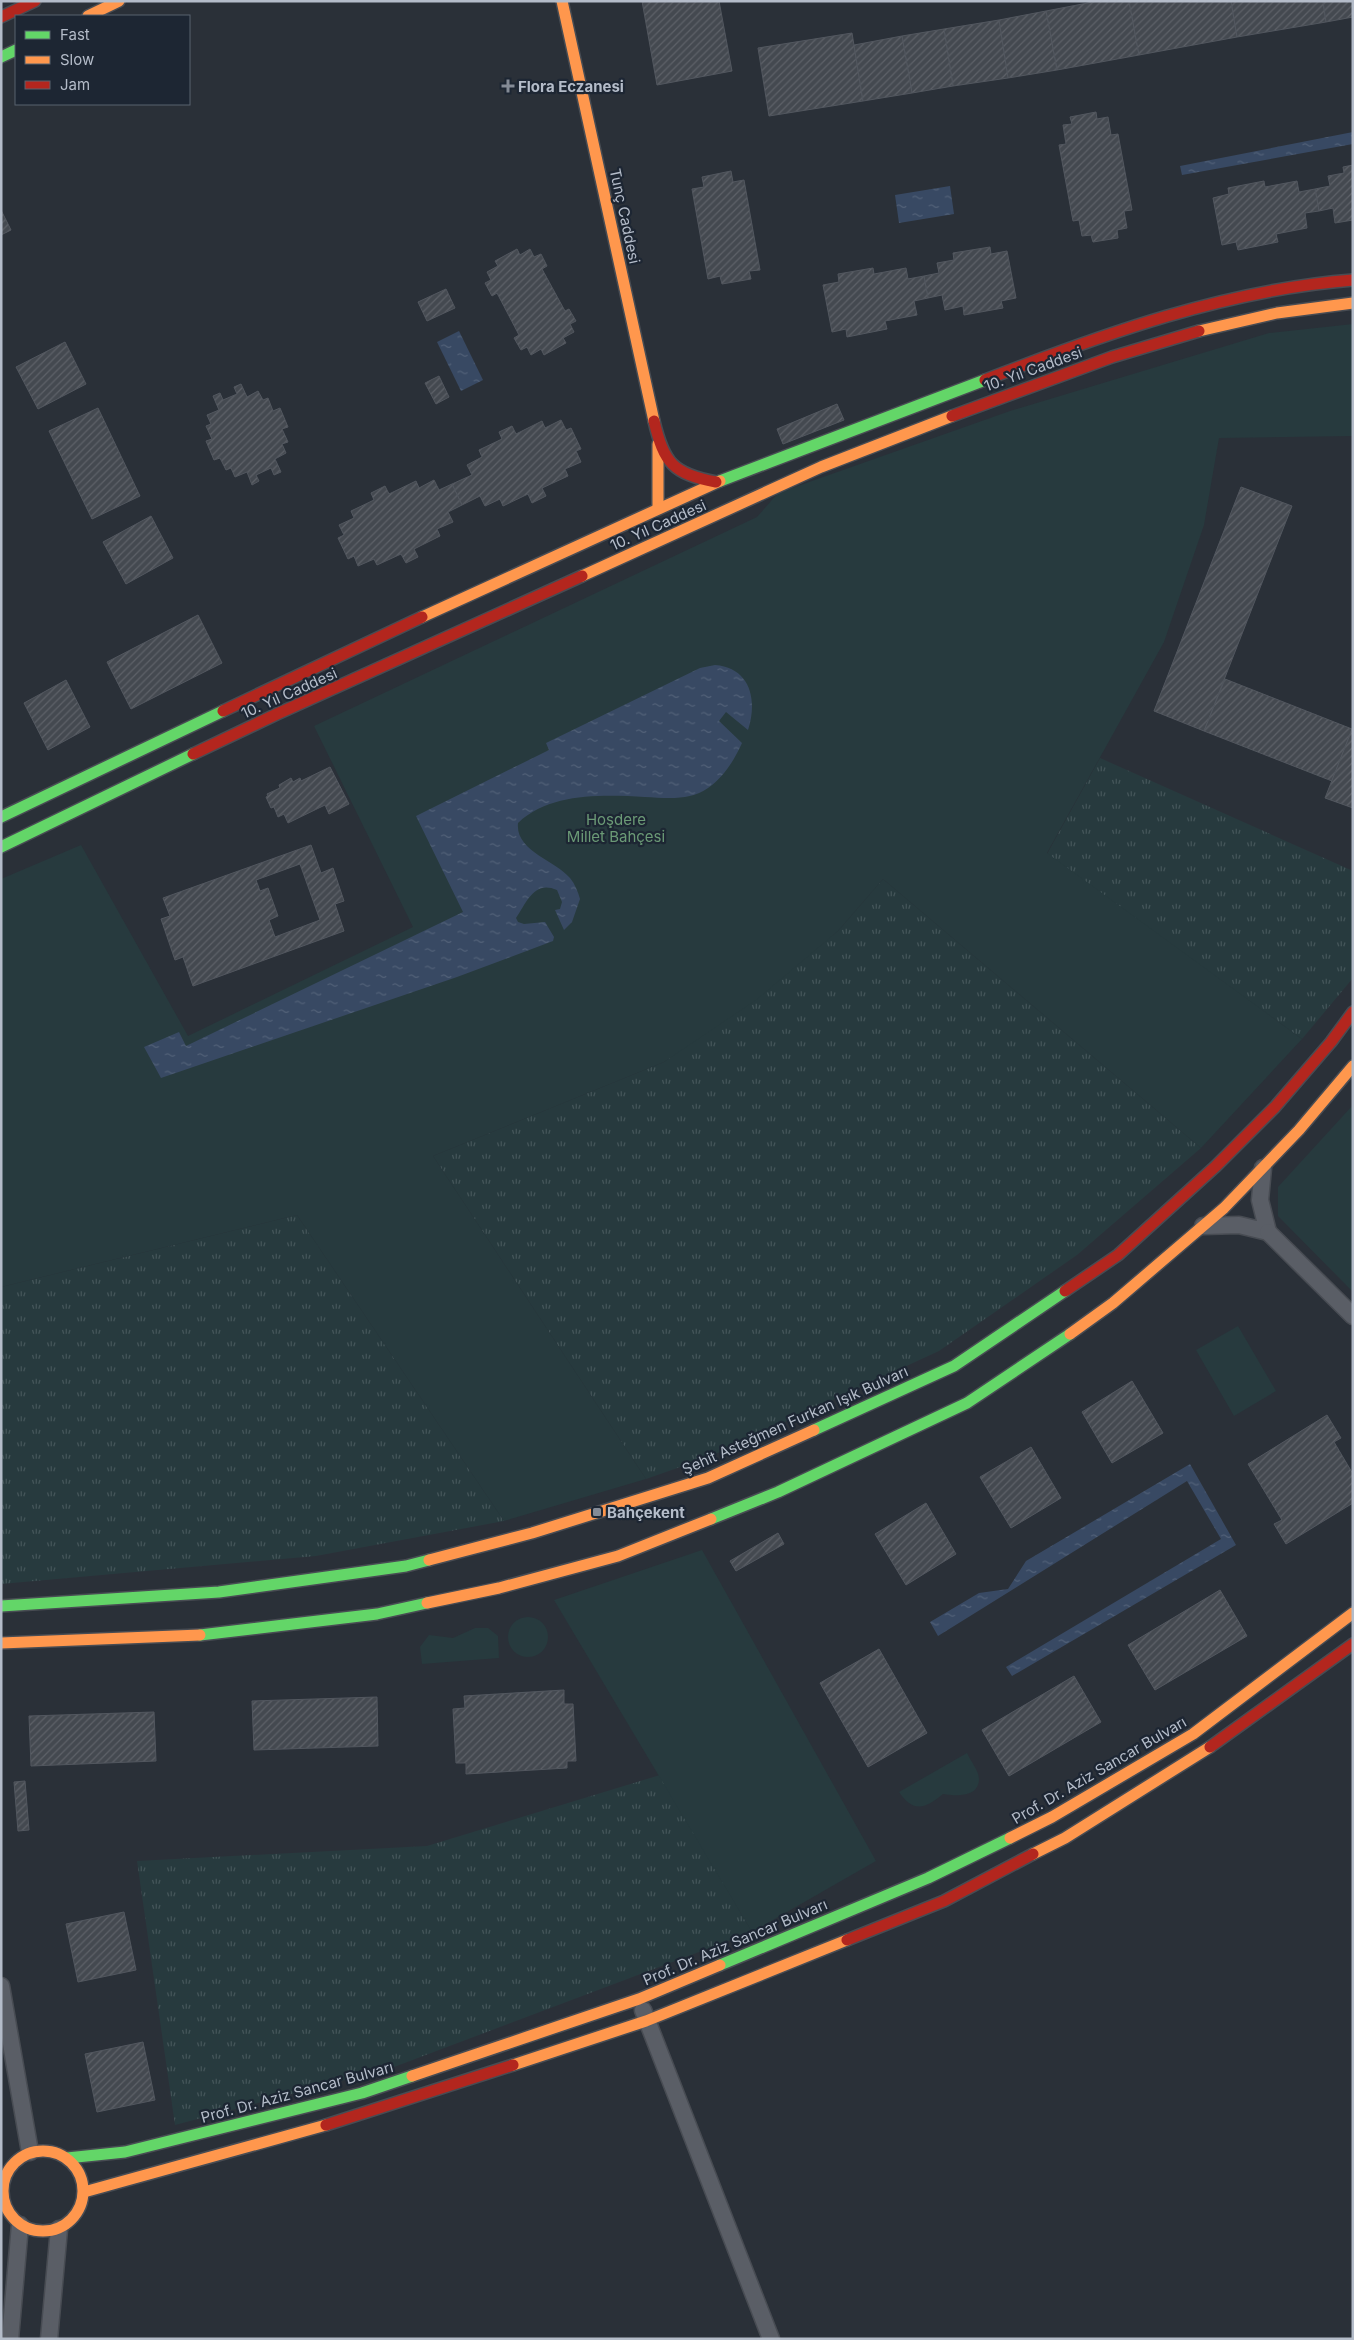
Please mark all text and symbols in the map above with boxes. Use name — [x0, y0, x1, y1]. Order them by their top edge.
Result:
legend — [15, 15, 190, 105]
text: Fast — [60, 25, 90, 44]
text: Slow — [60, 50, 94, 69]
text: Jam — [60, 75, 90, 94]
place label: Flora Eczanesi — [518, 77, 624, 96]
marker: Flora Eczanesi — [502, 80, 514, 92]
street label: Tunç Caddesi — [606, 167, 644, 265]
street label: 10. Yıl Caddesi — [981, 342, 1085, 396]
street label: 10. Yıl Caddesi — [607, 495, 709, 555]
street label: 10. Yıl Caddesi — [238, 663, 340, 723]
park label: Hoşdere Millet Bahçesi — [567, 810, 665, 846]
street label: Şehit Asteğmen Furkan Işık Bulvarı — [679, 1361, 911, 1479]
place label: Bahçekent — [607, 1503, 685, 1522]
marker: Bahçekent — [591, 1506, 603, 1518]
street label: Prof. Dr. Aziz Sancar Bulvarı — [1008, 1712, 1190, 1828]
street label: Prof. Dr. Aziz Sancar Bulvarı — [640, 1894, 830, 1990]
street label: Prof. Dr. Aziz Sancar Bulvarı — [199, 2057, 395, 2127]

